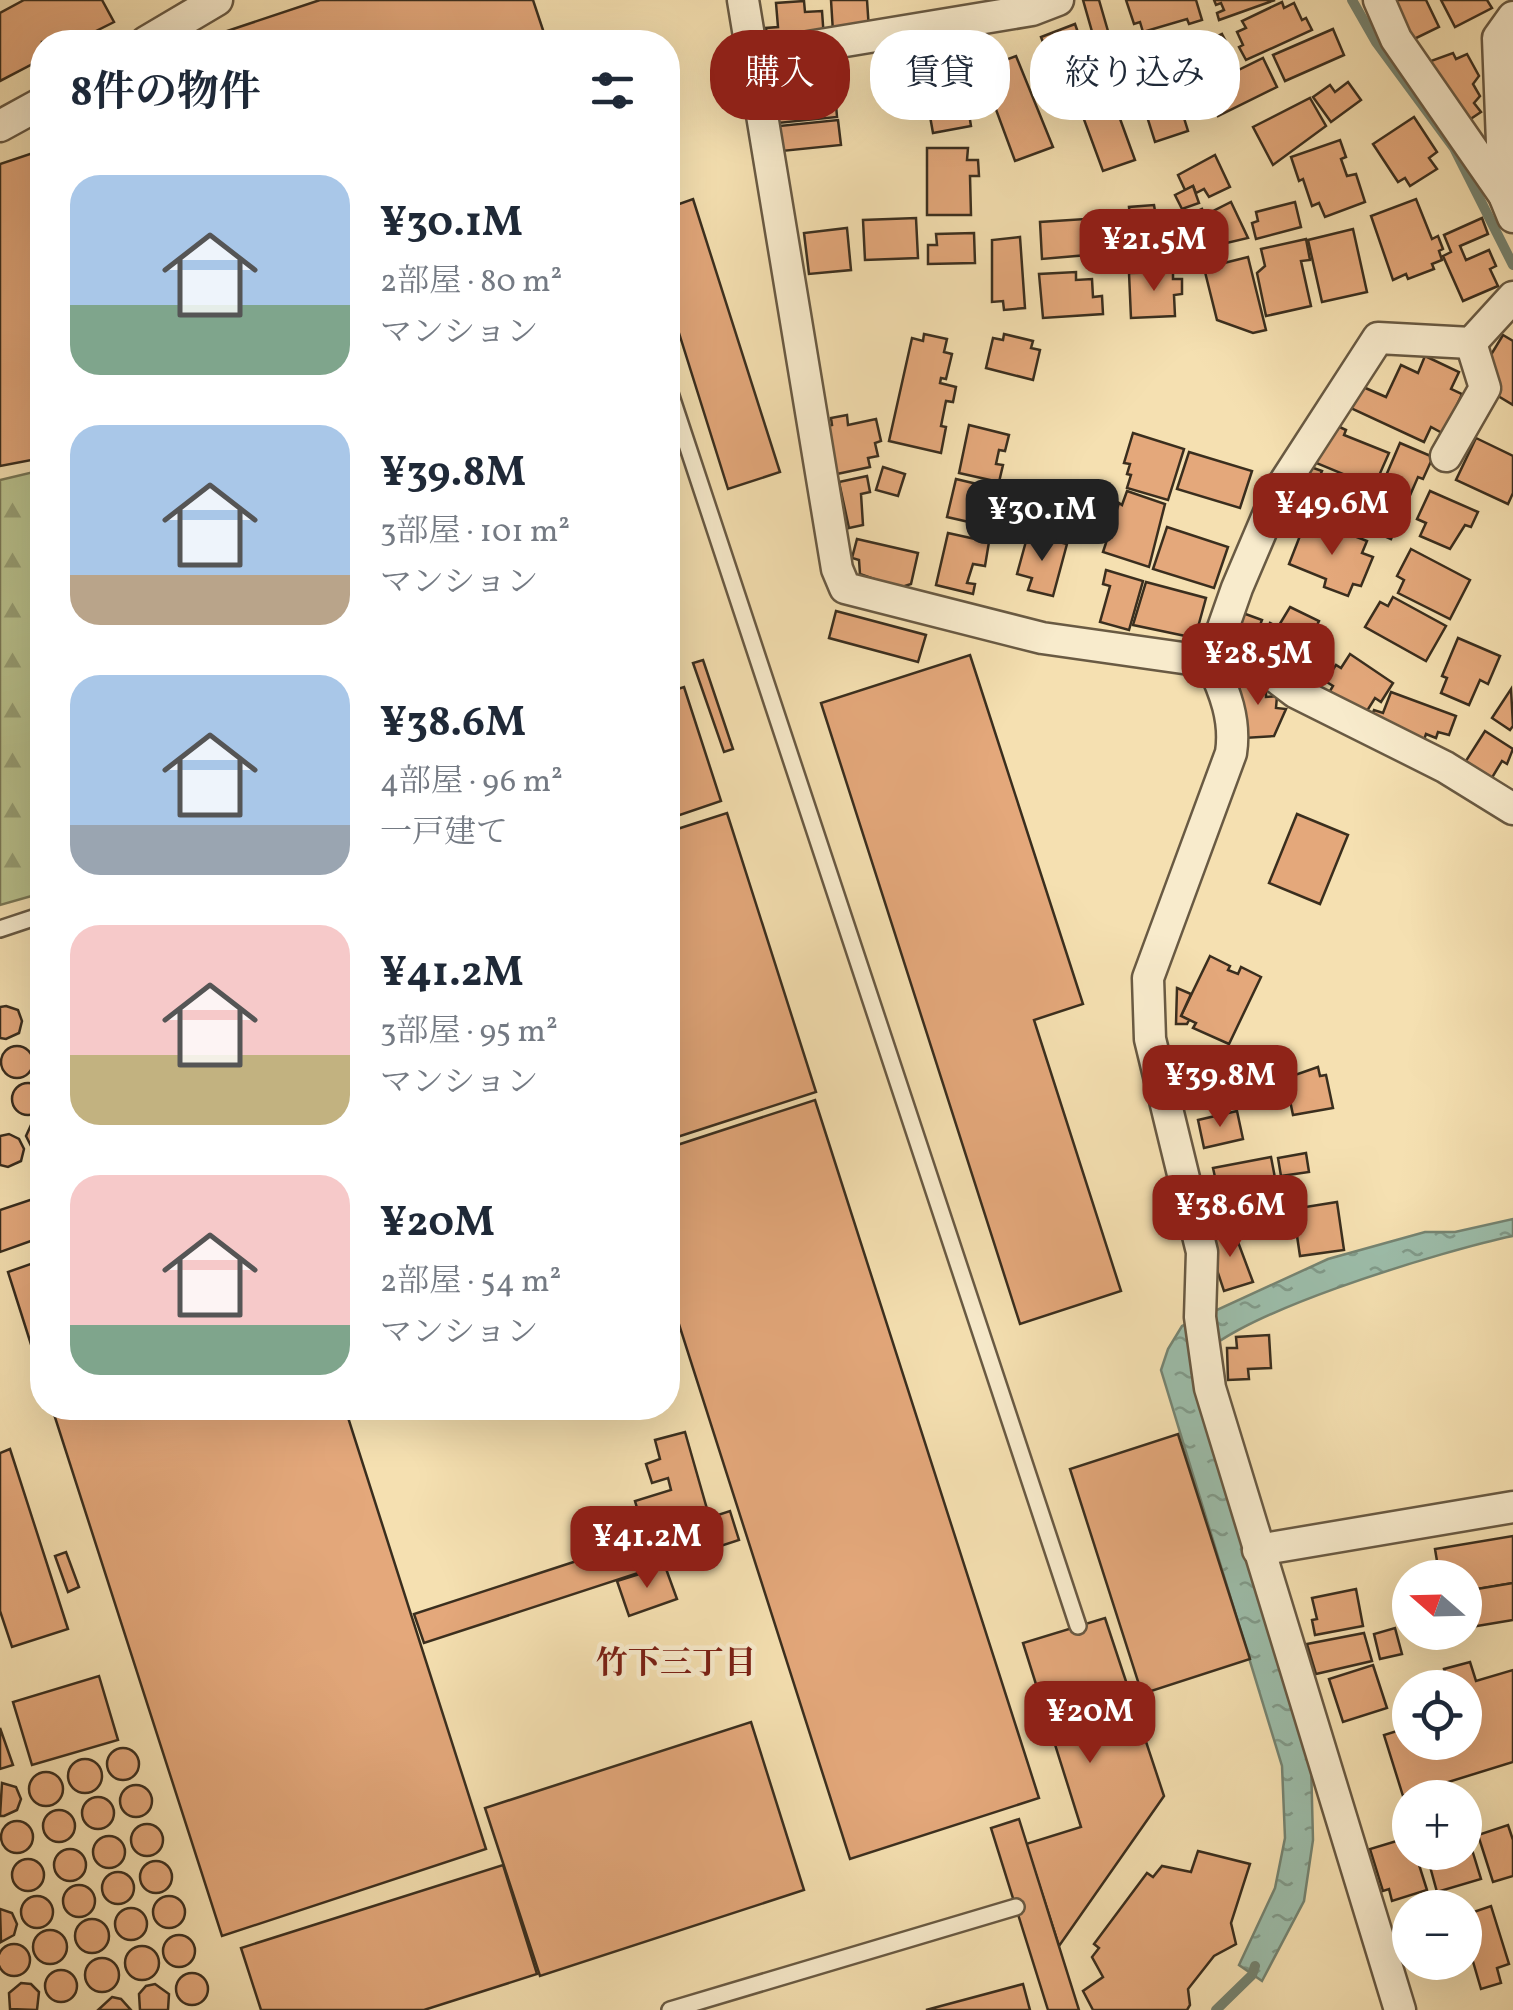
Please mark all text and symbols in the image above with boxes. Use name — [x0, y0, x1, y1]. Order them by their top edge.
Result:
chip: 購入 — [710, 30, 850, 120]
chip: 賃貸 — [870, 30, 1010, 120]
chip: 絞り込み — [1030, 30, 1240, 120]
icon: filters — [585, 63, 640, 118]
text: 8件の物件 — [70, 65, 261, 124]
text: ¥30.1M — [380, 195, 523, 254]
pin: ¥21.5M — [1073, 209, 1235, 294]
icon: home — [150, 215, 270, 335]
text: ¥21.5M — [1102, 219, 1206, 263]
text: 2部屋 · 80 m² — [380, 261, 562, 305]
text: マンション — [380, 312, 539, 356]
text: ¥39.8M — [380, 445, 526, 504]
icon: home — [150, 465, 270, 585]
pin: ¥49.6M — [1251, 473, 1413, 558]
pin: ¥30.1M — [961, 479, 1123, 564]
text: ¥49.6M — [1275, 483, 1389, 527]
text: ¥30.1M — [988, 489, 1096, 533]
text: 3部屋 · 101 m² — [380, 511, 570, 555]
text: マンション — [380, 562, 539, 606]
pin: ¥28.5M — [1177, 623, 1339, 708]
text: ¥28.5M — [1204, 633, 1312, 677]
text: ¥38.6M — [380, 695, 526, 754]
icon: home — [150, 715, 270, 835]
text: 4部屋 · 96 m² — [380, 761, 563, 805]
text: 一戸建て — [380, 812, 508, 856]
text: ¥41.2M — [380, 945, 523, 1004]
icon: home — [150, 965, 270, 1085]
text: 3部屋 · 95 m² — [380, 1011, 558, 1055]
pin: ¥39.8M — [1139, 1045, 1301, 1130]
text: ¥39.8M — [1164, 1055, 1276, 1099]
text: マンション — [380, 1062, 539, 1106]
pin: ¥38.6M — [1149, 1175, 1311, 1260]
text: ¥38.6M — [1174, 1185, 1286, 1229]
text: ¥20M — [380, 1195, 495, 1254]
icon: home — [150, 1215, 270, 1335]
text: 2部屋 · 54 m² — [380, 1261, 561, 1305]
text: マンション — [380, 1312, 539, 1356]
pin: ¥41.2M — [566, 1506, 728, 1591]
text: ¥41.2M — [592, 1516, 702, 1560]
north arrow — [1392, 1560, 1482, 1650]
map controls — [1392, 1560, 1482, 1980]
district label: 竹下三丁目 — [596, 1643, 756, 1687]
button: locate — [1392, 1670, 1482, 1760]
pin: ¥20M — [1031, 1681, 1149, 1766]
text: ¥20M — [1046, 1691, 1134, 1735]
button: + — [1392, 1780, 1482, 1870]
button: − — [1392, 1890, 1482, 1980]

